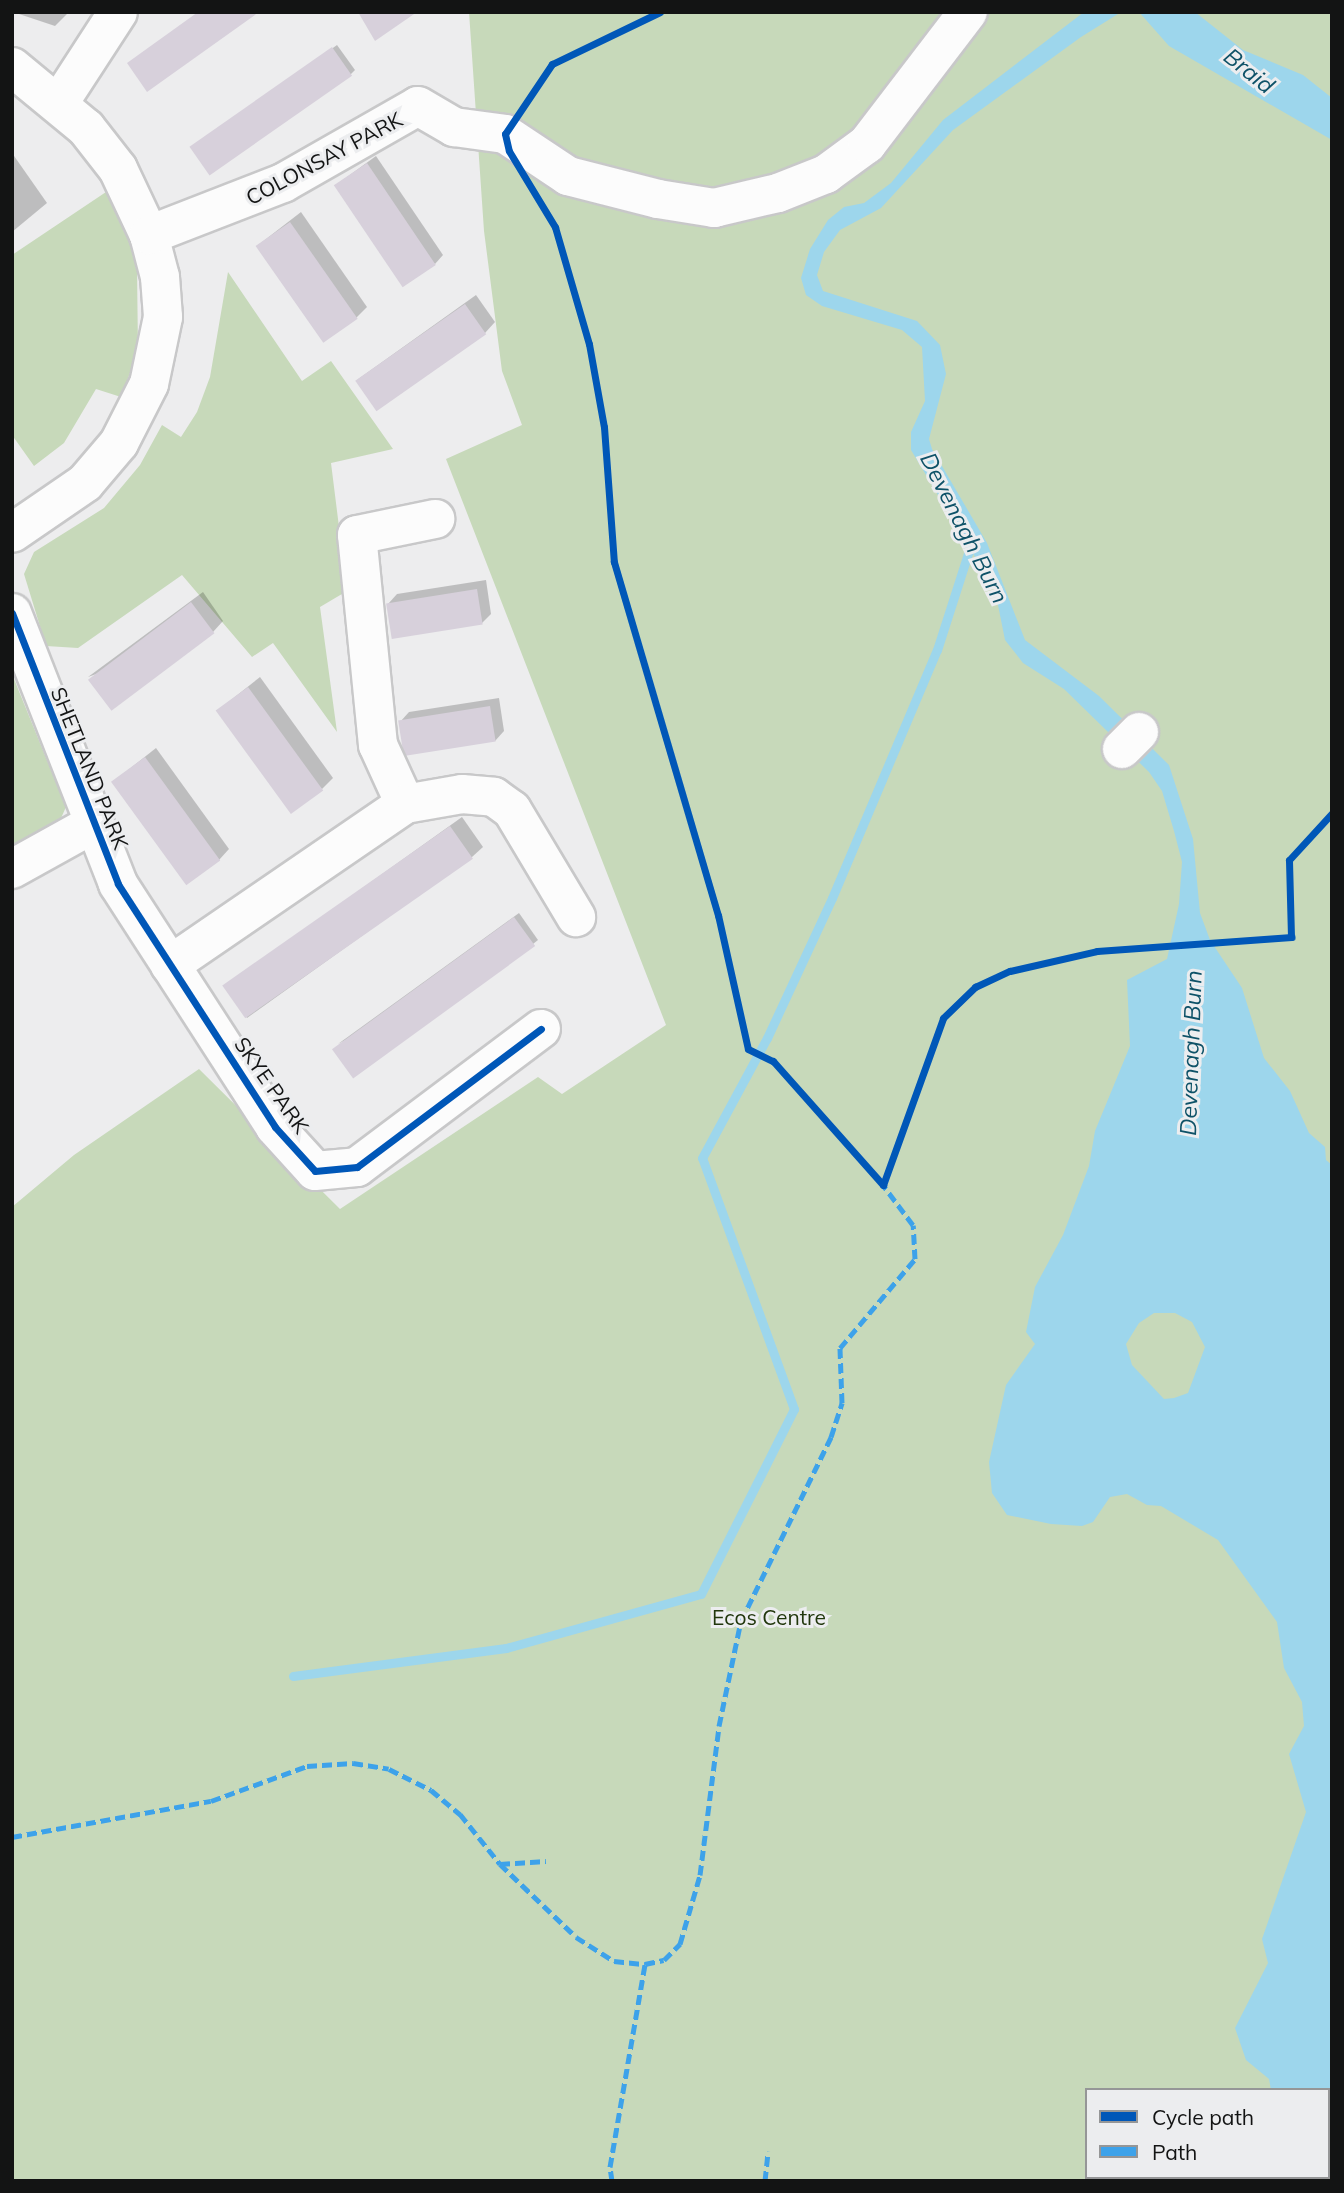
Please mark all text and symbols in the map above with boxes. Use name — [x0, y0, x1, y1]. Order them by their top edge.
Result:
water label: Braid — [1218, 42, 1280, 100]
street label: COLONSAY PARK — [241, 106, 407, 210]
water label: Devenagh Burn — [914, 448, 1014, 608]
street label: SHETLAND PARK — [46, 683, 134, 853]
water label: Devenagh Burn — [1174, 970, 1208, 1136]
street label: SKYE PARK — [230, 1032, 314, 1138]
park label: Ecos Centre — [712, 1604, 826, 1630]
legend — [1085, 2088, 1330, 2179]
text: Cycle path — [1152, 2104, 1254, 2130]
text: Path — [1152, 2139, 1197, 2165]

